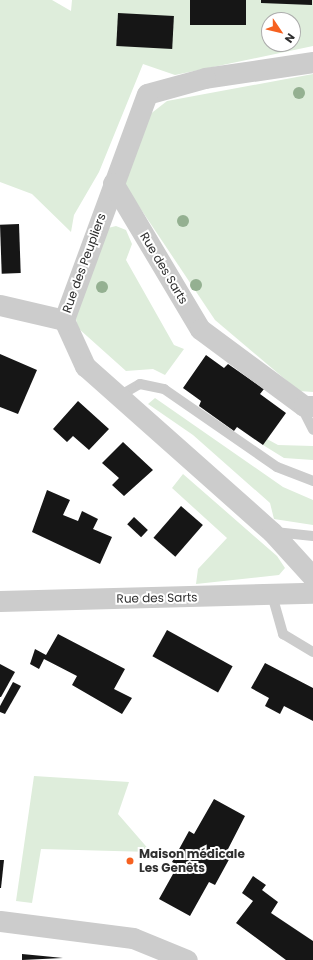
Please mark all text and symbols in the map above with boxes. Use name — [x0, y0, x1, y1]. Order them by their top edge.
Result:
north arrow — [261, 12, 301, 52]
text: N — [281, 30, 299, 46]
street label: Rue des Peupliers — [59, 211, 109, 315]
street label: Rue des Sarts — [137, 230, 191, 306]
street label: Rue des Sarts — [116, 590, 198, 606]
place label: Maison médicale Les Genêts — [139, 847, 245, 875]
marker: Maison médicale Les Genêts — [124, 855, 136, 867]

